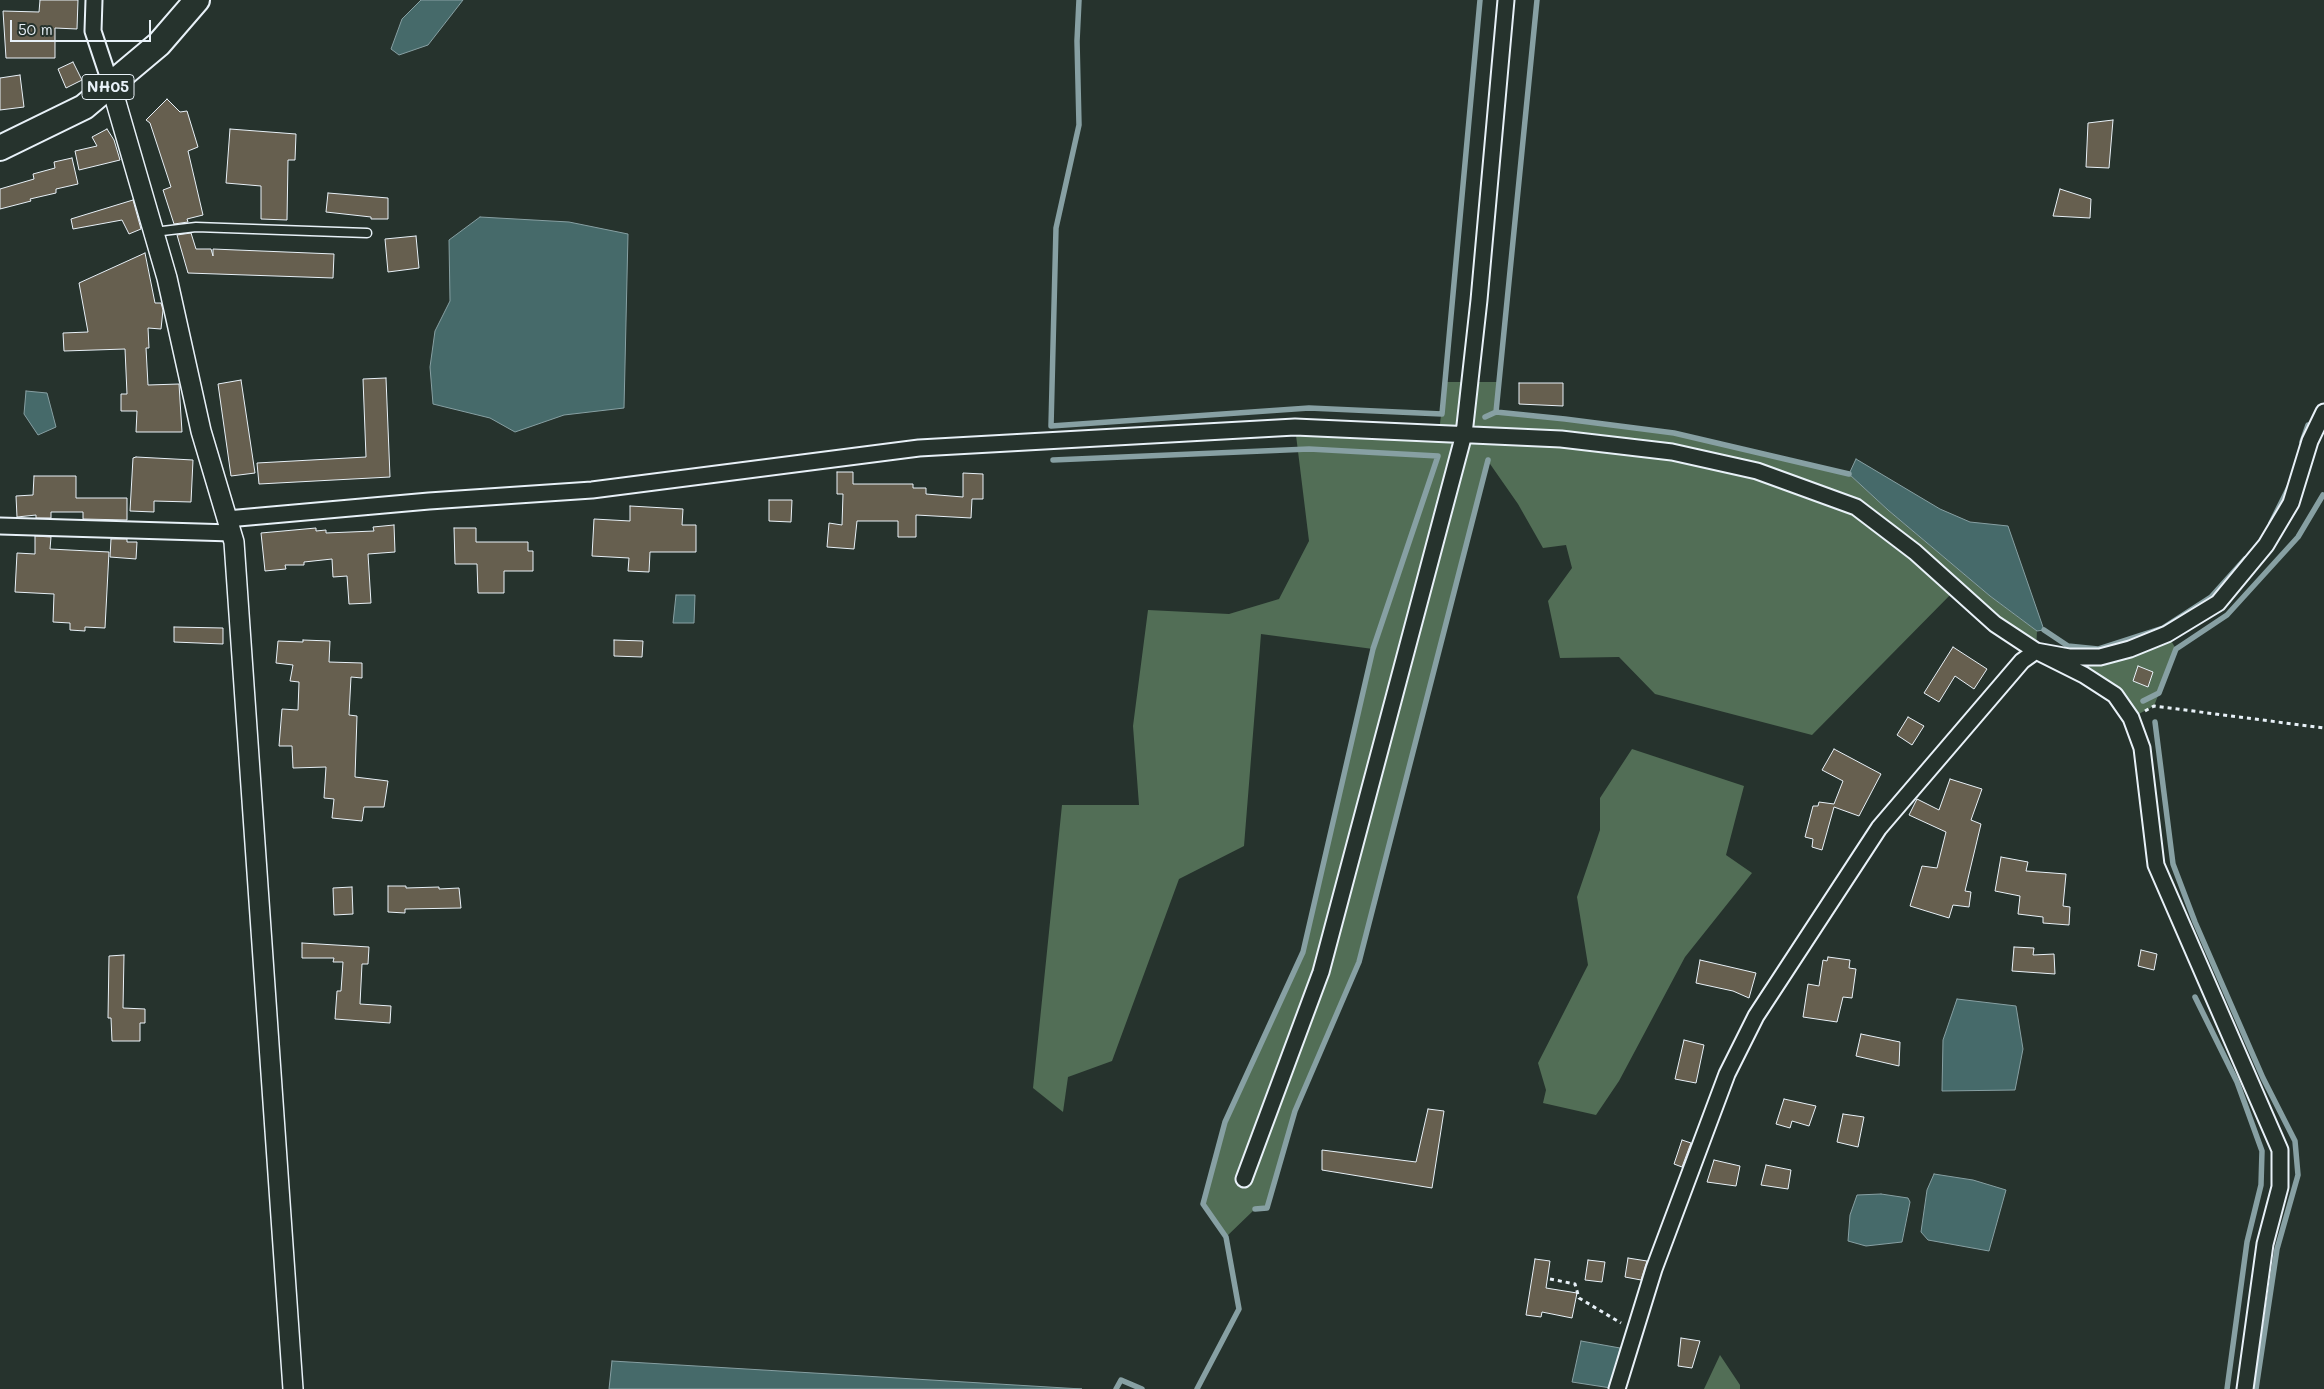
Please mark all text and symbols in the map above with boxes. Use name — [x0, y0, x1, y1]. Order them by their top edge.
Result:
scale bar — [12, 10, 154, 42]
text: 50 m — [18, 19, 53, 39]
road number: NH05 — [82, 74, 134, 100]

